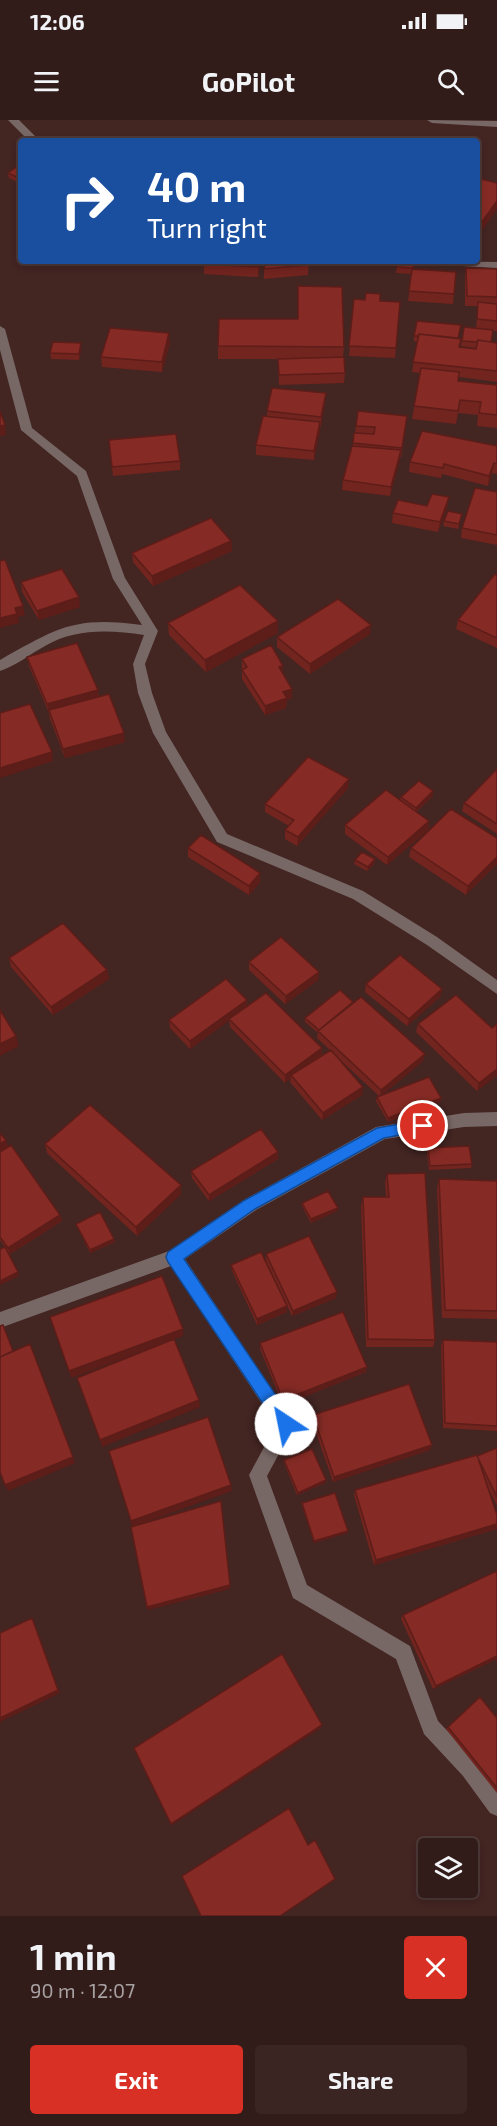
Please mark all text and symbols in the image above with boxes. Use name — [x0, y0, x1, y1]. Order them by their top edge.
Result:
text: 12:06 — [30, 8, 85, 34]
icon: menu — [30, 65, 63, 98]
text: GoPilot — [202, 65, 295, 97]
icon: search — [434, 65, 467, 98]
text: 40 m — [147, 160, 246, 210]
icon: right — [48, 162, 126, 240]
text: Turn right — [147, 211, 267, 243]
pin — [397, 1100, 448, 1151]
icon: arrive — [406, 1109, 439, 1142]
position arrow — [254, 1392, 318, 1456]
map controls — [418, 1838, 478, 1898]
button: layers — [418, 1838, 478, 1898]
text: 1 min — [30, 1934, 117, 1977]
button: close — [404, 1936, 467, 1999]
text: 90 m · 12:07 — [30, 1978, 135, 2002]
button: Exit — [30, 2045, 243, 2114]
button: Share — [255, 2045, 467, 2114]

